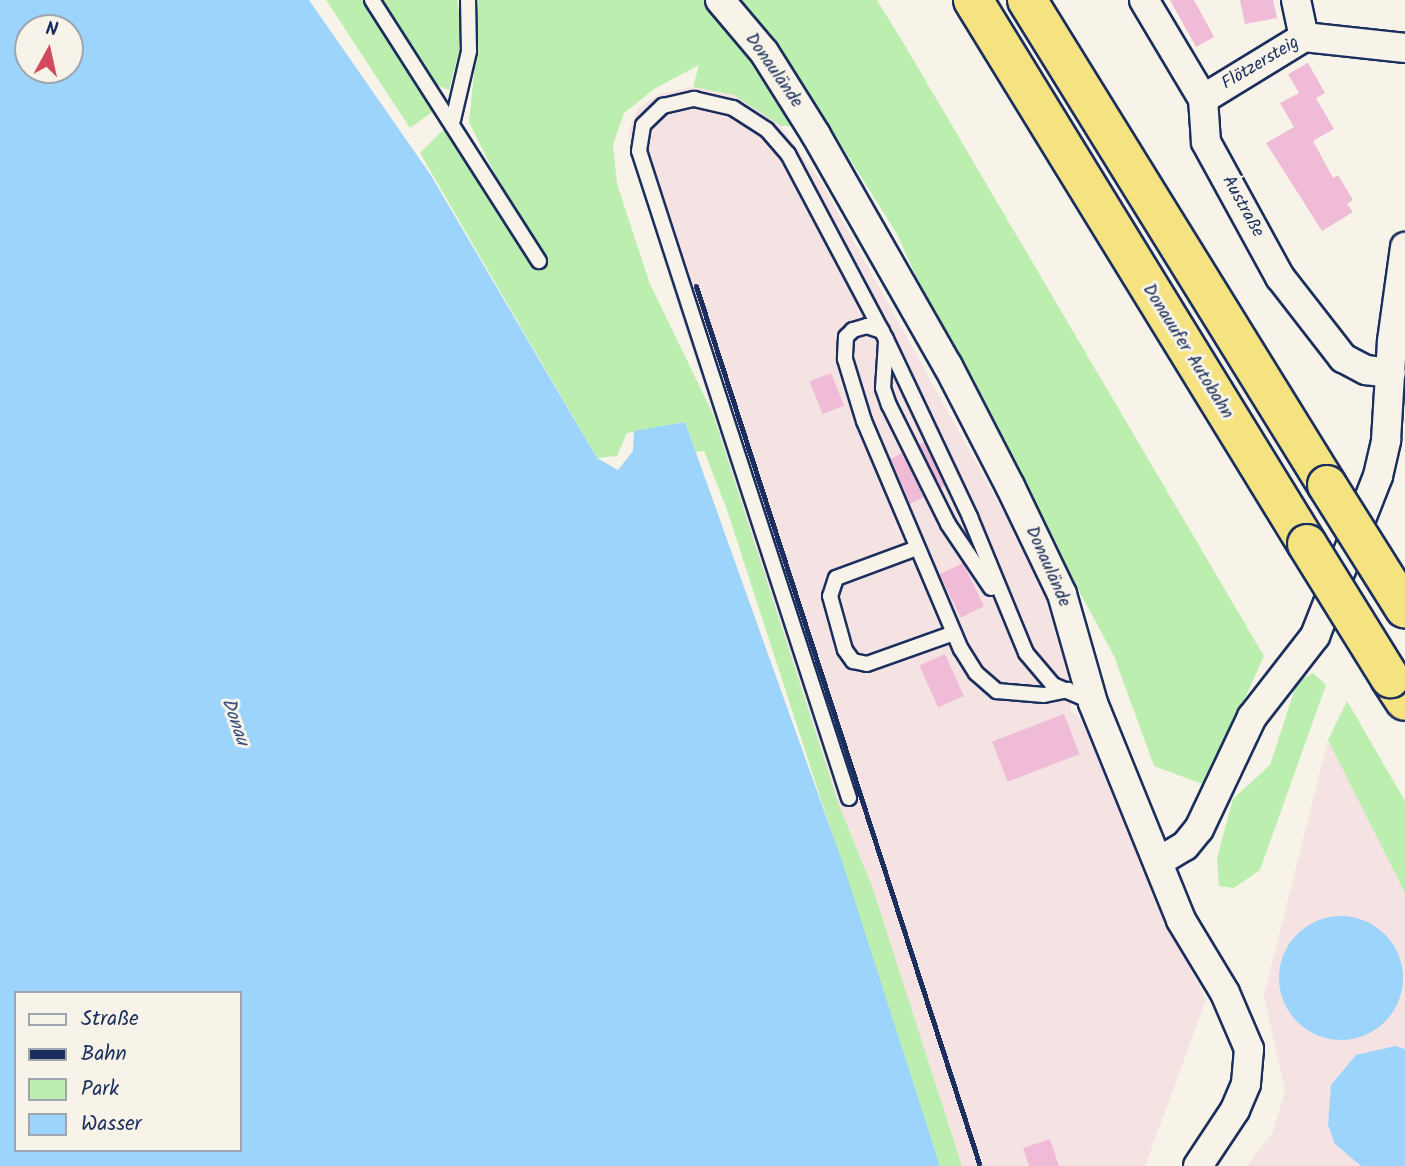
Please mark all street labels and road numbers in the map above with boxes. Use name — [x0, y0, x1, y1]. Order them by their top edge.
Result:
street label: Donaulände — [739, 30, 807, 112]
street label: Flötzersteig — [1218, 32, 1304, 96]
street label: Austraße — [1216, 172, 1268, 242]
street label: Donauufer Autobahn — [1137, 281, 1237, 423]
street label: Donaulände — [1020, 523, 1074, 611]

